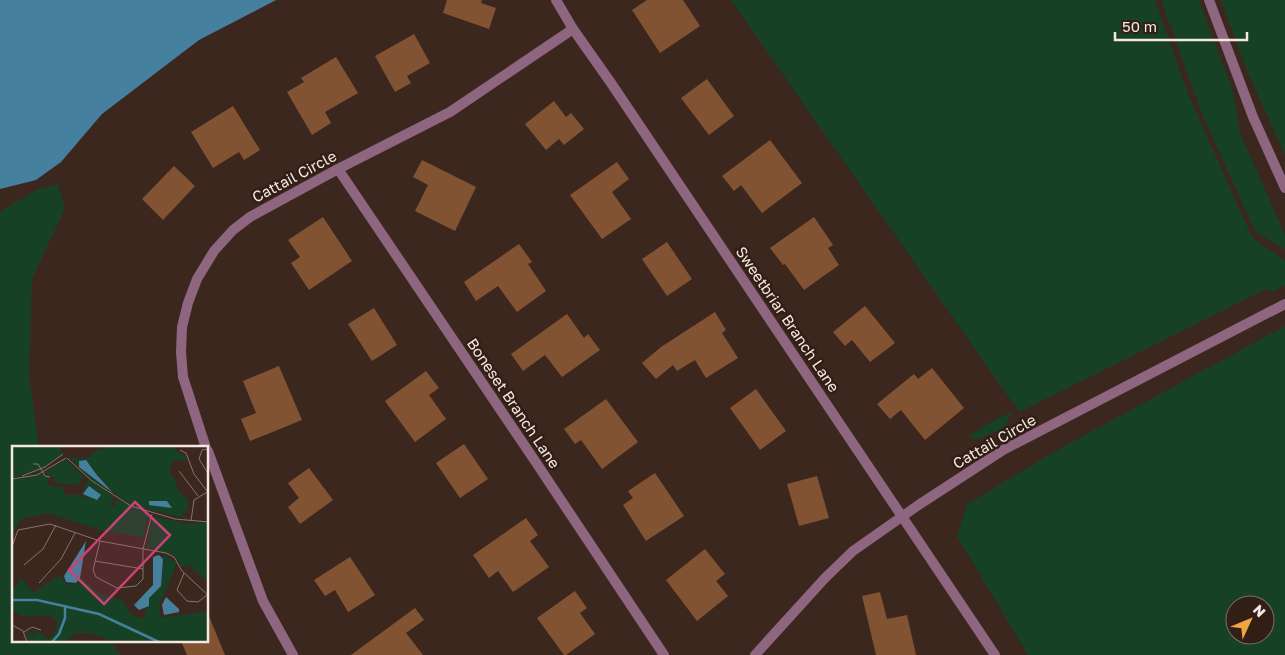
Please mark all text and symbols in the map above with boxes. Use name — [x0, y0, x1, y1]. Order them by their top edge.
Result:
scale bar — [1115, 10, 1248, 42]
text: 50 m — [1122, 17, 1157, 35]
street label: Cattail Circle — [249, 146, 339, 206]
street label: Sweetbriar Branch Lane — [733, 243, 844, 395]
street label: Boneset Branch Lane — [464, 335, 564, 472]
street label: Cattail Circle — [949, 410, 1039, 472]
inset map — [12, 446, 209, 642]
north arrow — [1225, 595, 1275, 645]
text: N — [1250, 601, 1270, 620]

